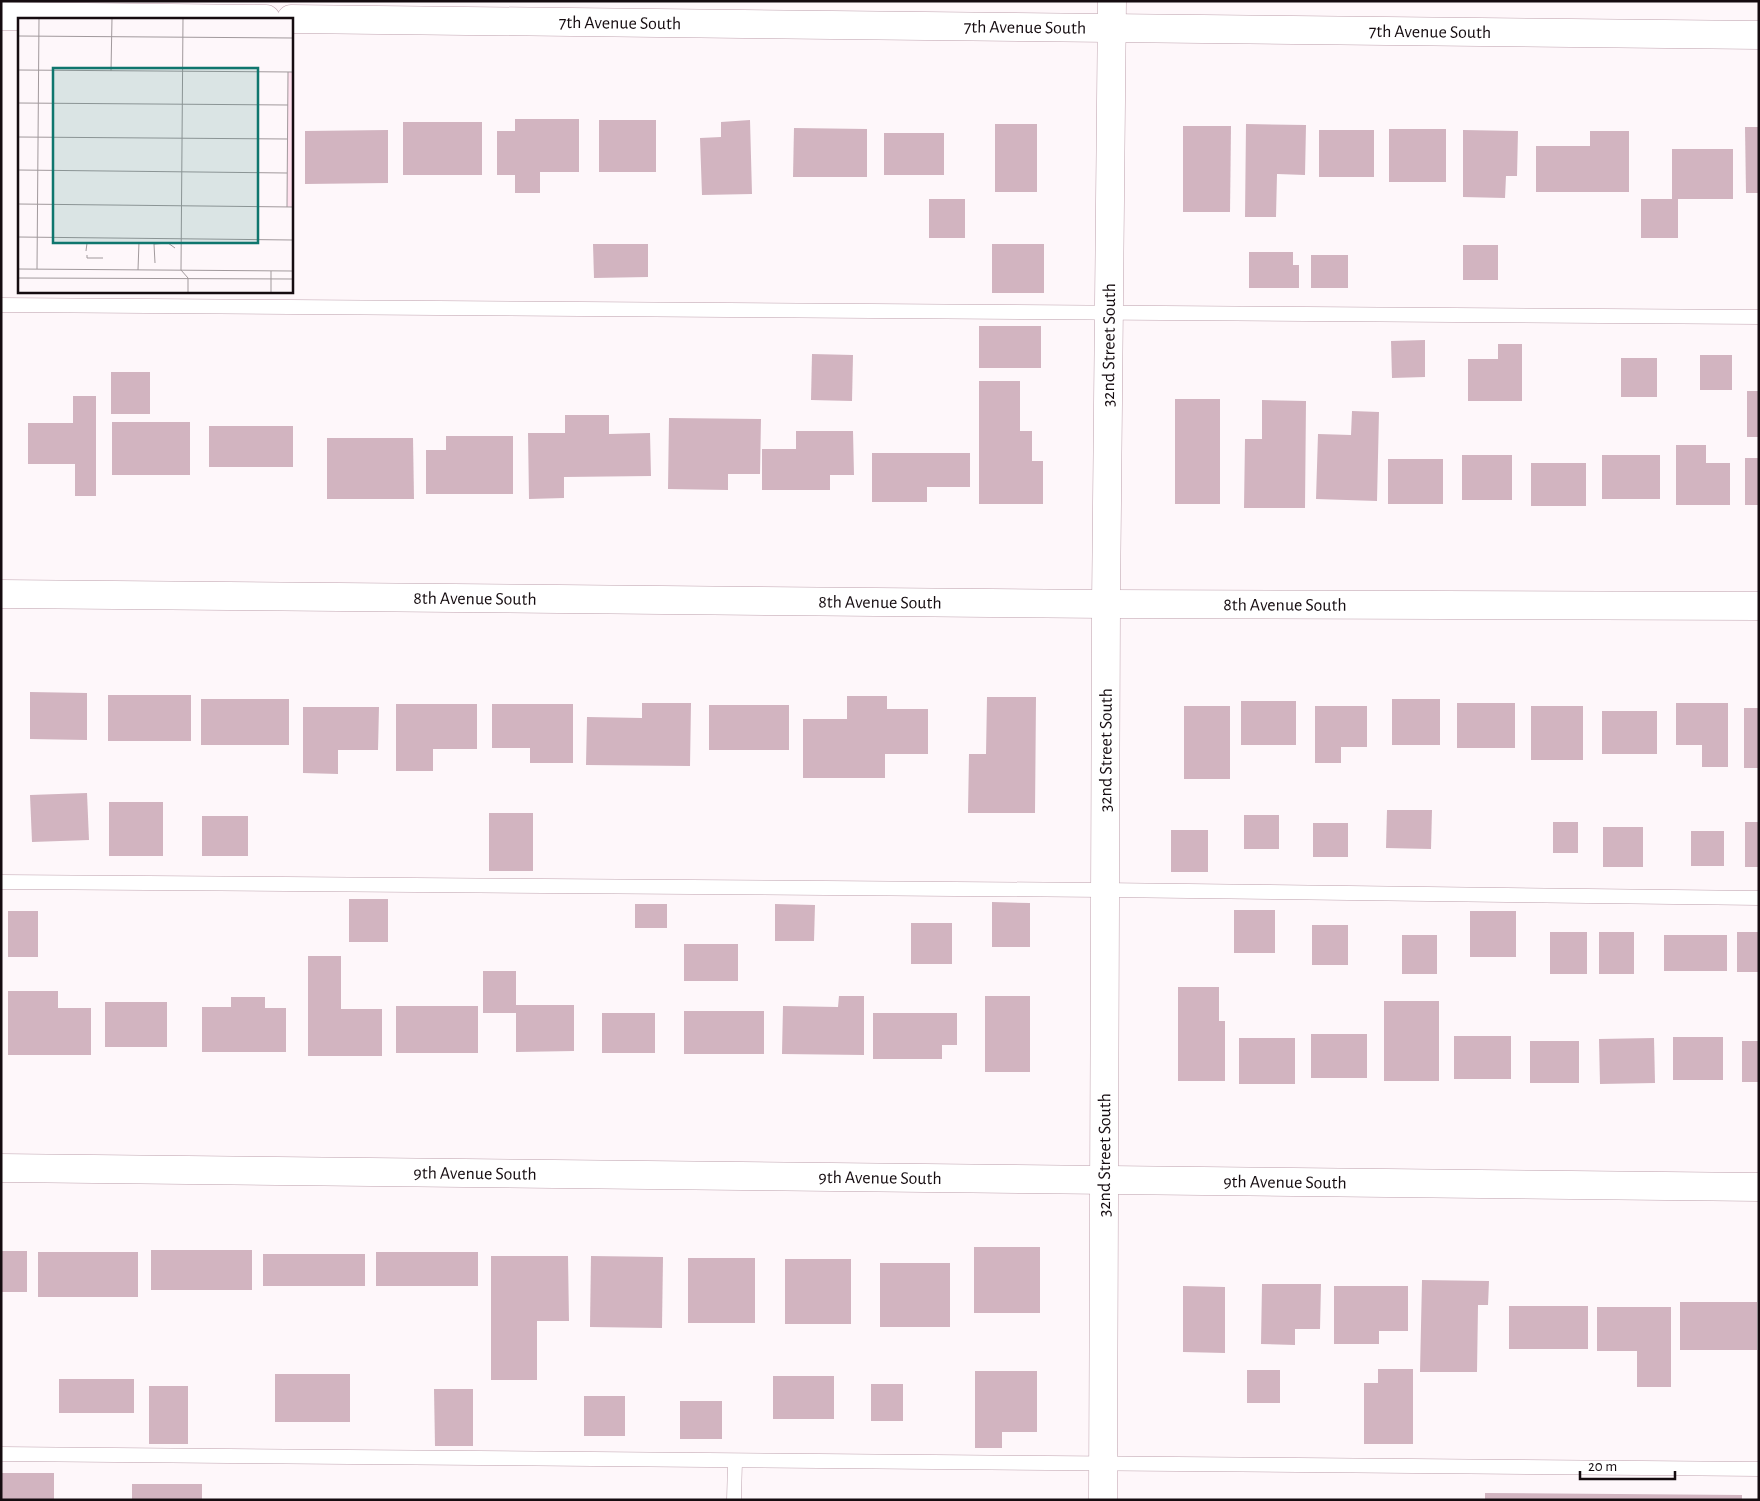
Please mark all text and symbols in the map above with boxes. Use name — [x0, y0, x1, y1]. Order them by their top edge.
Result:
street label: 7th Avenue South — [559, 14, 681, 33]
inset map — [18, 18, 292, 292]
street label: 7th Avenue South — [964, 18, 1086, 38]
street label: 7th Avenue South — [1369, 23, 1491, 42]
street label: 32nd Street South — [1100, 283, 1119, 407]
street label: 8th Avenue South — [413, 590, 537, 609]
street label: 8th Avenue South — [818, 593, 942, 613]
street label: 8th Avenue South — [1223, 596, 1347, 615]
street label: 32nd Street South — [1097, 688, 1116, 812]
street label: 32nd Street South — [1096, 1093, 1114, 1217]
street label: 9th Avenue South — [413, 1164, 537, 1184]
street label: 9th Avenue South — [818, 1169, 942, 1188]
street label: 9th Avenue South — [1223, 1173, 1347, 1193]
scale bar — [1580, 1448, 1675, 1480]
text: 20 m — [1588, 1459, 1617, 1474]

